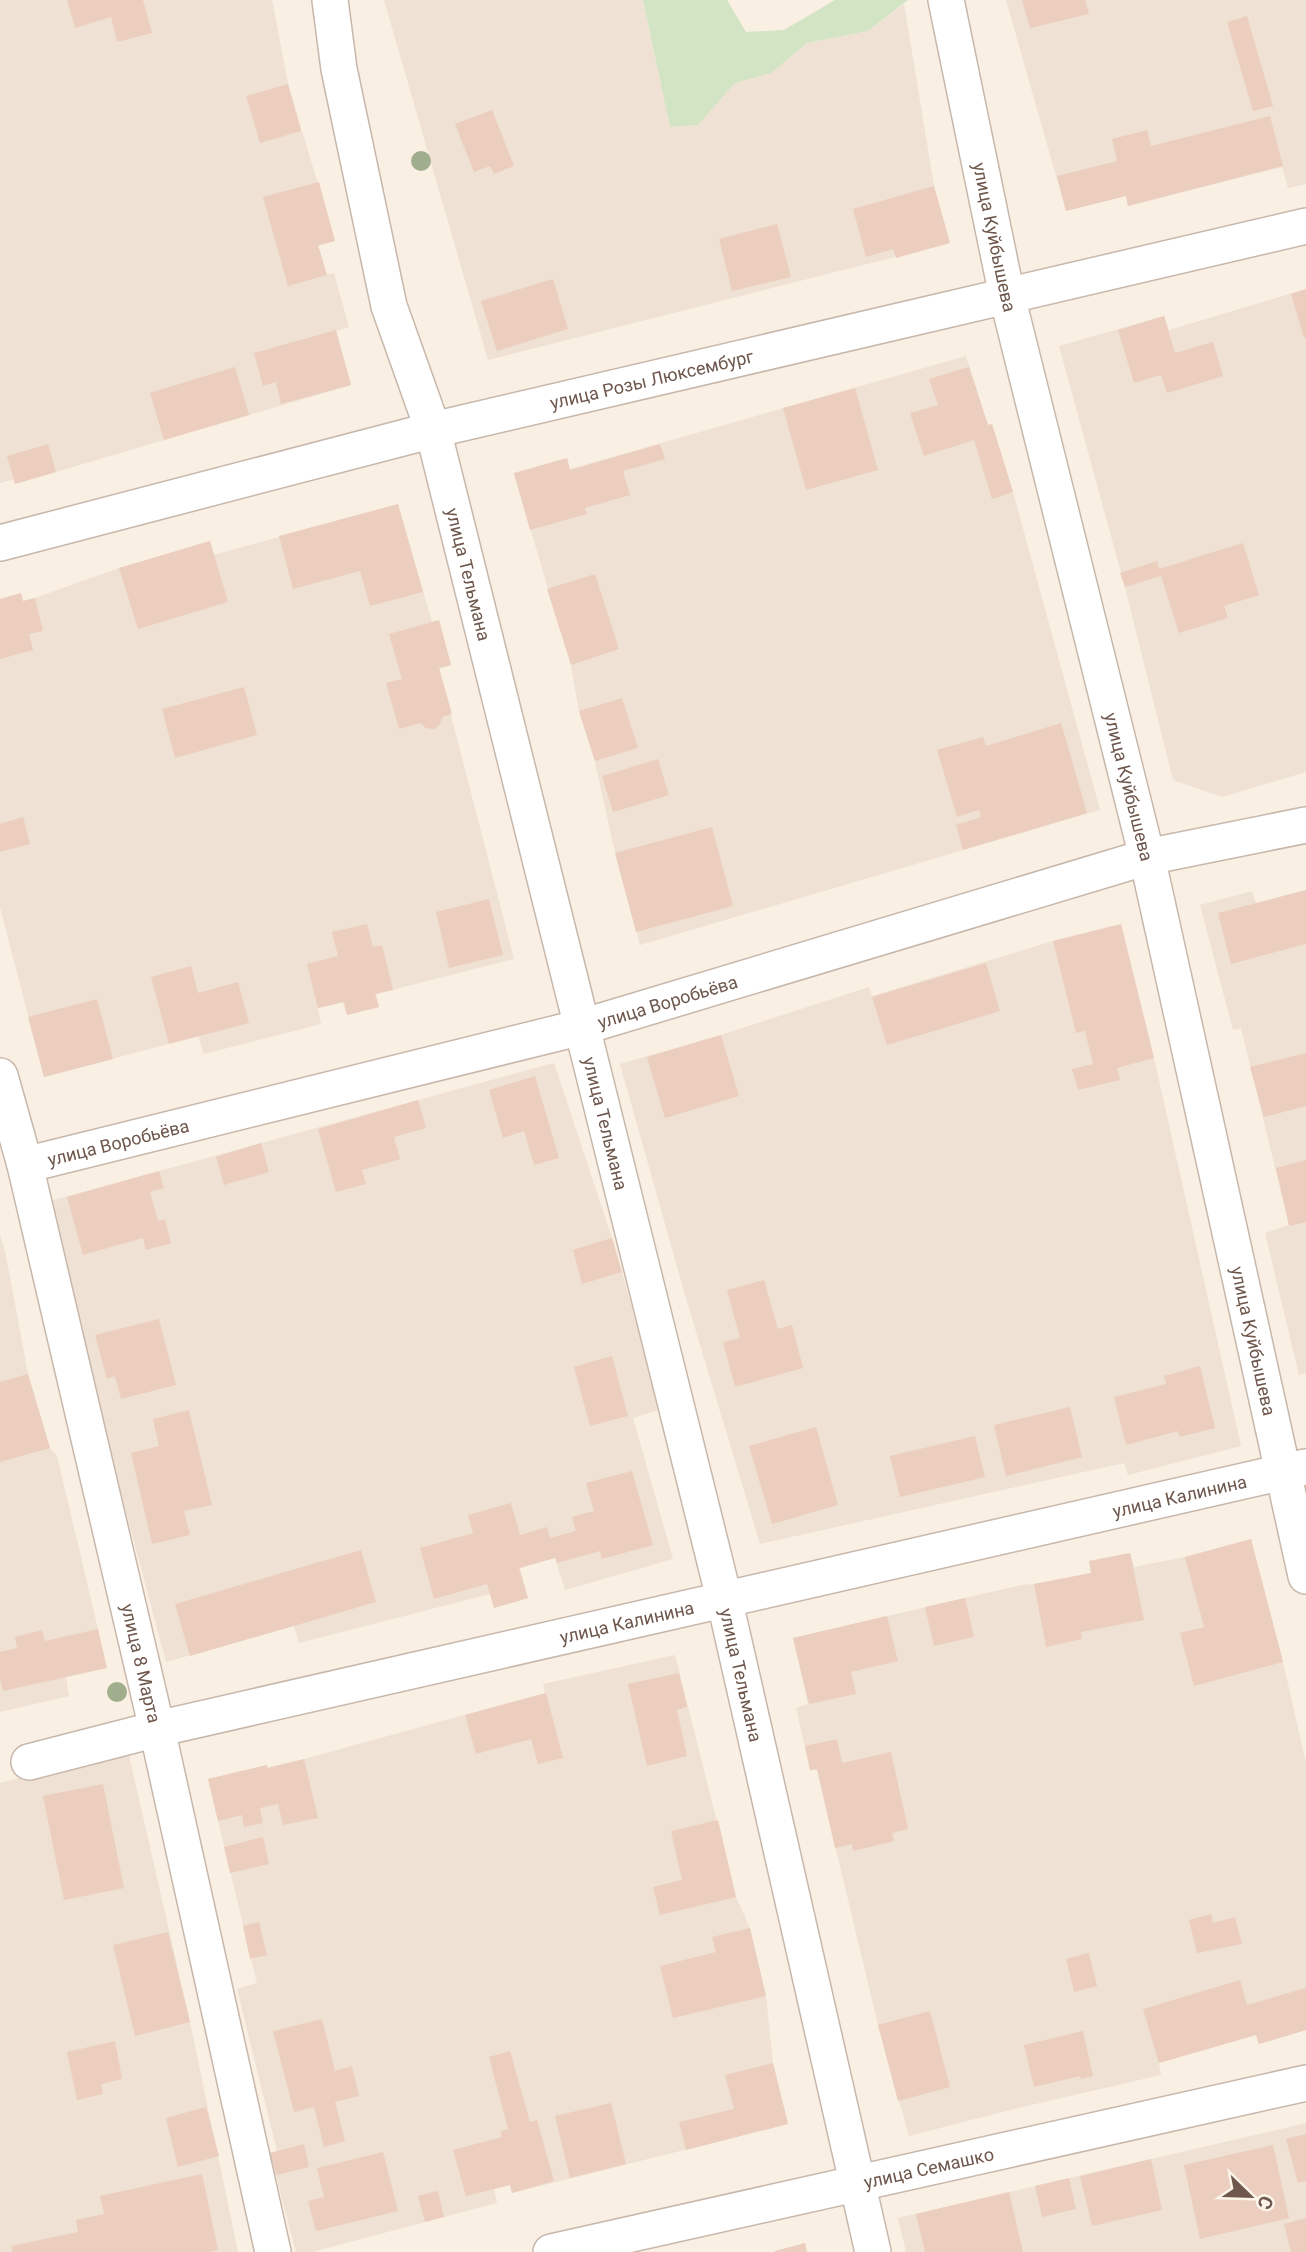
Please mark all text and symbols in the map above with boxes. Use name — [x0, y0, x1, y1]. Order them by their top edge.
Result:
street label: улица Куйбышева — [969, 160, 1021, 314]
street label: улица Розы Люксембург — [548, 345, 756, 413]
street label: улица Тельмана — [442, 505, 496, 643]
street label: улица Куйбышева — [1101, 710, 1158, 863]
street label: улица Воробьёва — [595, 970, 740, 1032]
street label: улица Тельмана — [579, 1055, 633, 1192]
street label: улица Воробьёва — [45, 1114, 191, 1170]
street label: улица Куйбышева — [1227, 1264, 1281, 1417]
street label: улица Калинина — [1110, 1470, 1249, 1521]
street label: улица Калинина — [558, 1596, 696, 1647]
street label: улица 8 Марта — [117, 1601, 166, 1725]
street label: улица Тельмана — [716, 1606, 767, 1744]
street label: улица Семашко — [862, 2143, 996, 2192]
north arrow — [1215, 2161, 1285, 2231]
text: С — [1252, 2192, 1278, 2213]

